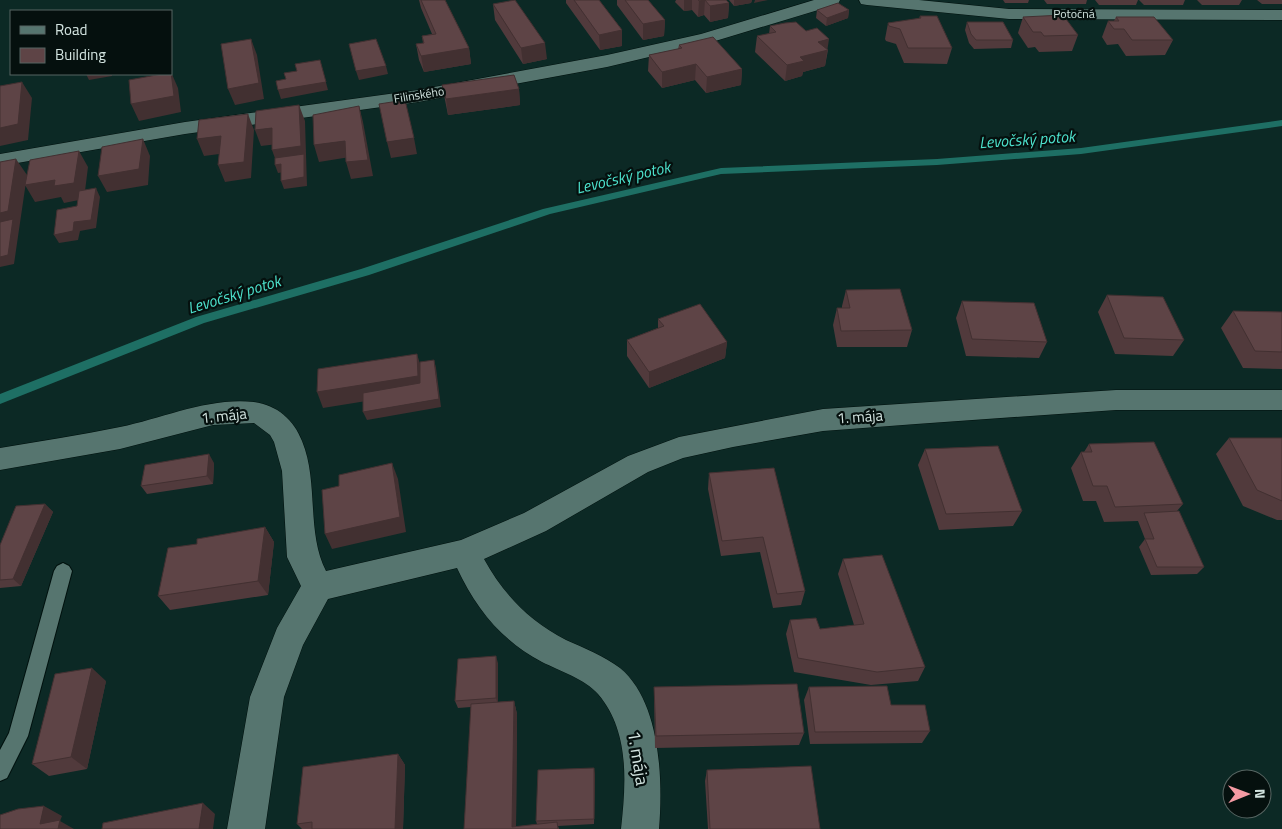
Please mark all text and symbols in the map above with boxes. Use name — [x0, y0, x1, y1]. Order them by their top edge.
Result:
street label: Potočná — [1053, 4, 1095, 23]
legend — [10, 10, 172, 75]
text: Road — [55, 18, 87, 41]
text: Building — [55, 43, 106, 66]
street label: Filinského — [392, 81, 445, 108]
water label: Levočský potok — [978, 124, 1078, 154]
water label: Levočský potok — [573, 154, 674, 200]
water label: Levočský potok — [185, 268, 285, 320]
street label: 1. mája — [200, 402, 248, 429]
street label: 1. mája — [836, 403, 884, 430]
street label: 1. mája — [621, 729, 656, 787]
north arrow — [1222, 769, 1272, 819]
text: N — [1250, 789, 1271, 799]

